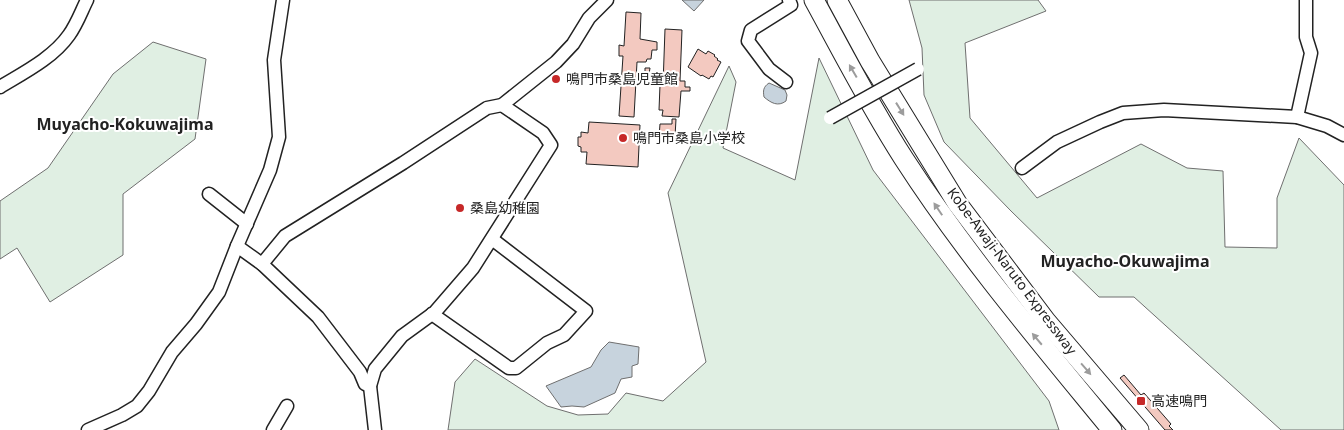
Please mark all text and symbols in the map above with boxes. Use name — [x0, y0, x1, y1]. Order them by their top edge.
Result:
one-way arrow — [848, 65, 857, 78]
place label: 鳴門市桑島児童館 — [566, 69, 678, 88]
marker: 鳴門市桑島児童館 — [550, 73, 562, 85]
one-way arrow — [895, 103, 904, 116]
district label: Muyacho-Kokuwajima — [37, 113, 213, 135]
place label: 鳴門市桑島小学校 — [633, 128, 745, 147]
marker: 鳴門市桑島小学校 — [617, 132, 629, 144]
street label: Kobe-Awaji-Naruto Expressway — [943, 183, 1082, 359]
place label: 桑島幼稚園 — [470, 198, 540, 217]
marker: 桑島幼稚園 — [454, 202, 466, 214]
one-way arrow — [933, 202, 943, 216]
district label: Muyacho-Okuwajima — [1041, 250, 1209, 272]
one-way arrow — [1031, 332, 1042, 345]
one-way arrow — [1081, 362, 1092, 375]
place label: 高速鳴門 — [1151, 391, 1207, 410]
marker: 高速鳴門 — [1135, 395, 1147, 407]

